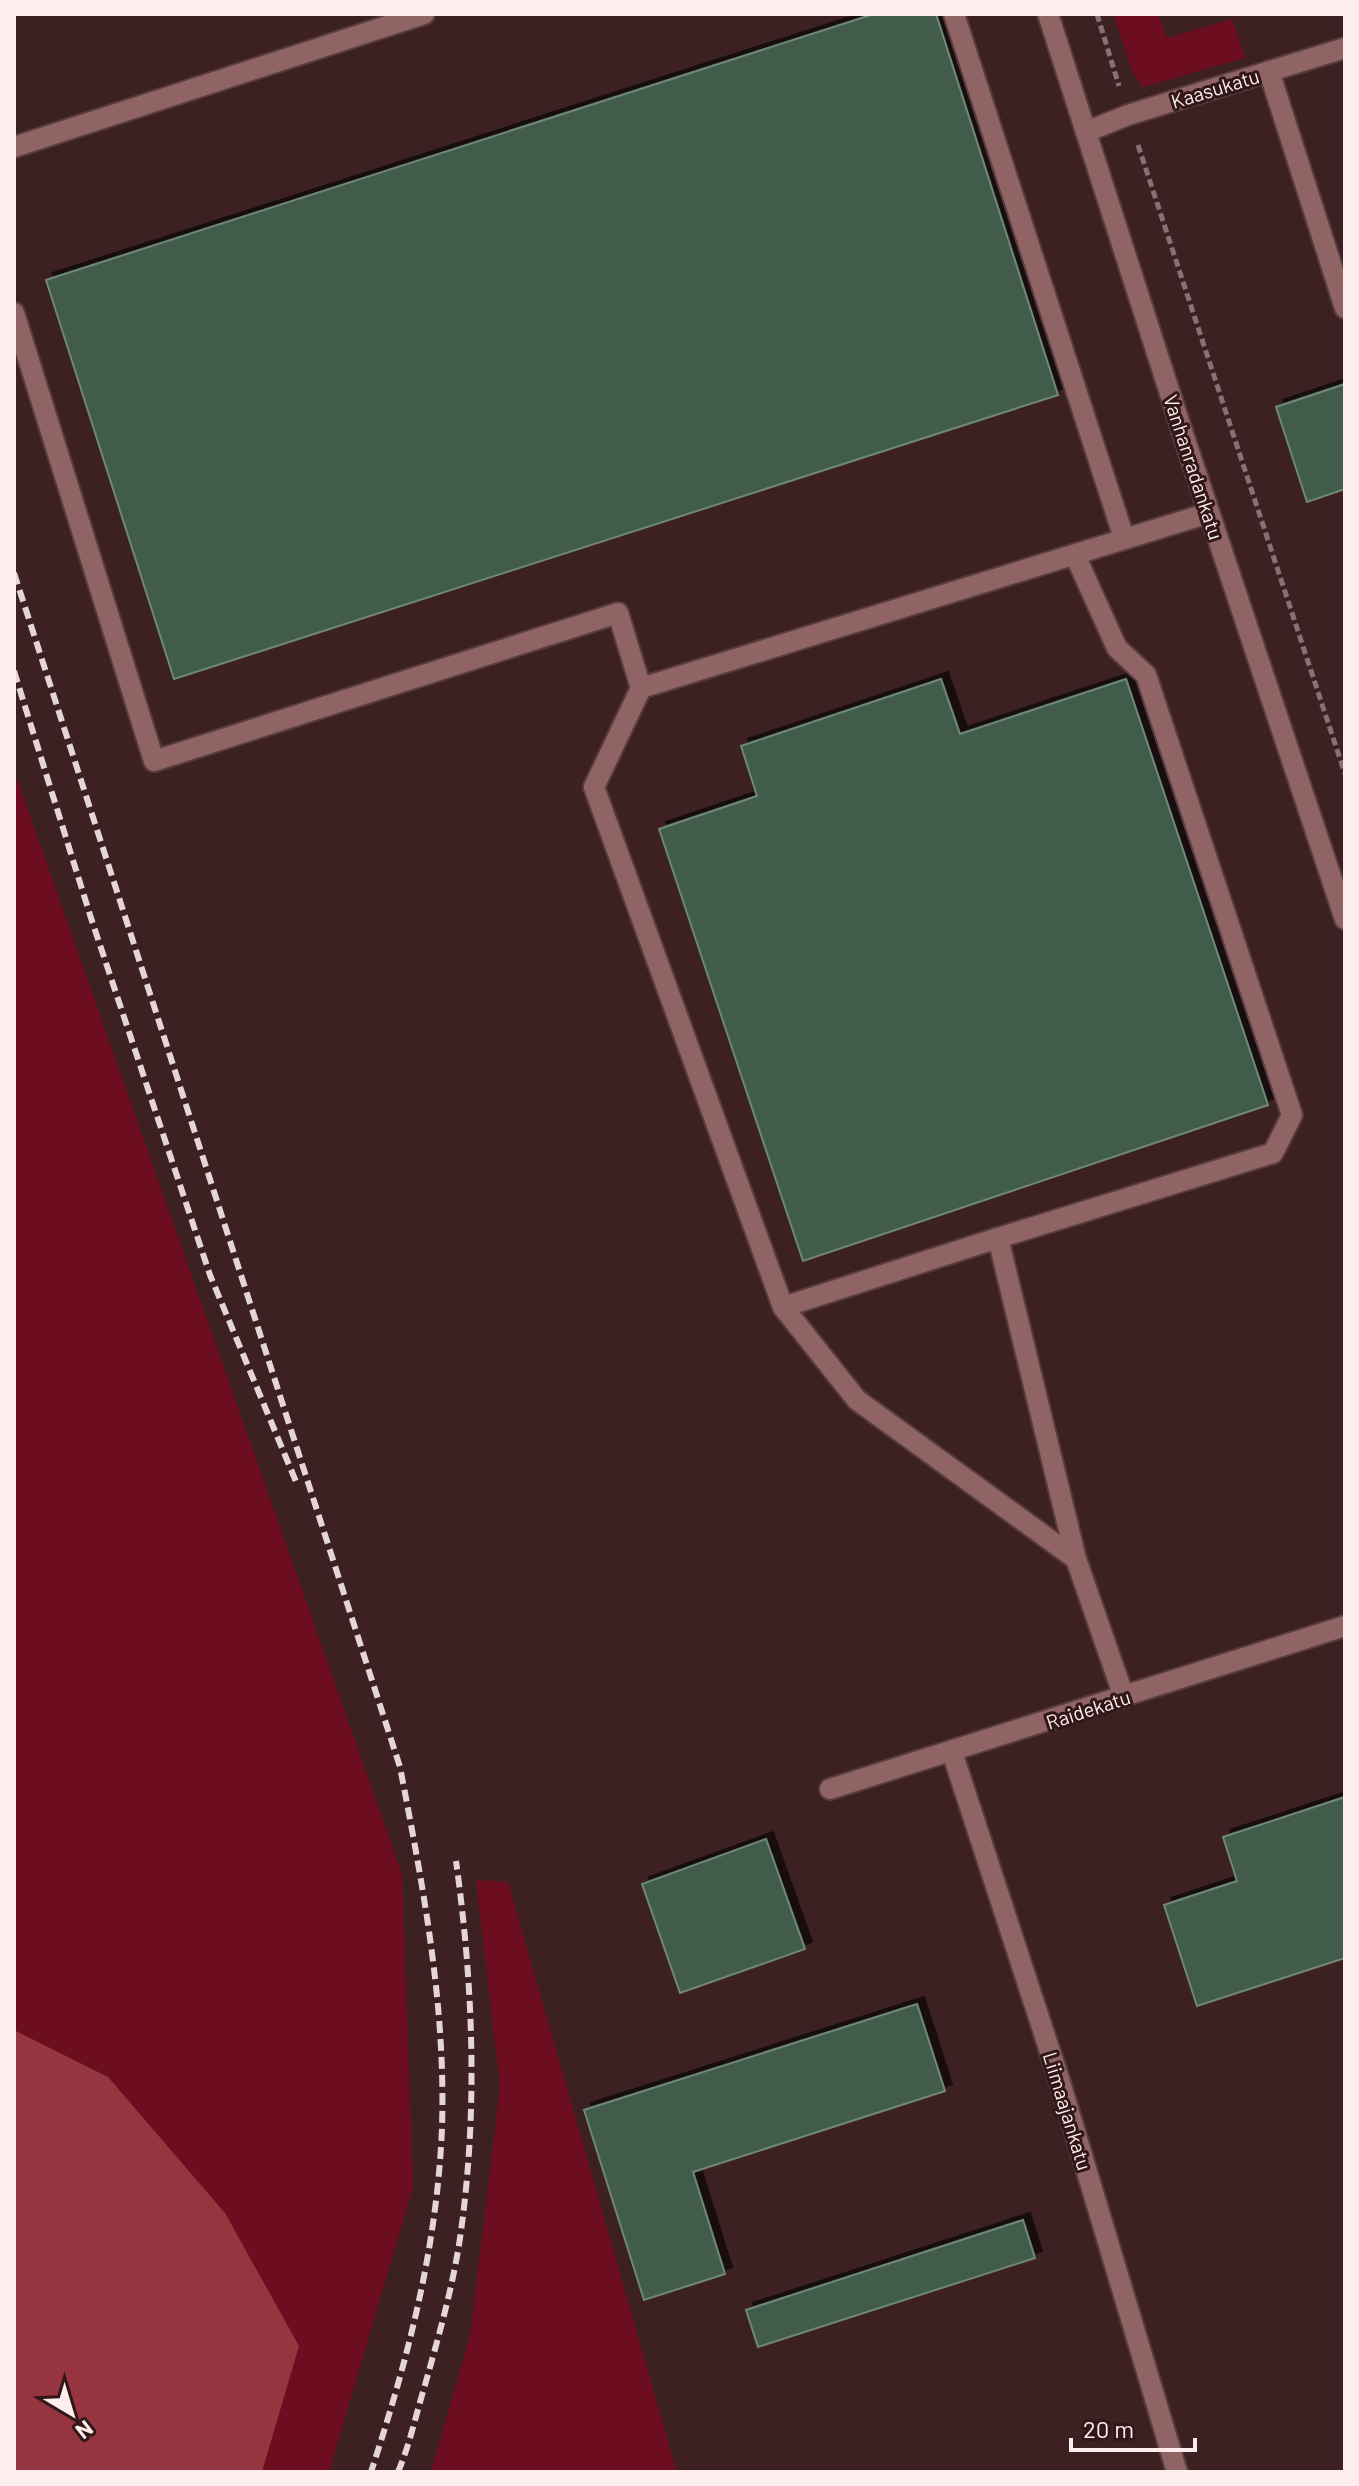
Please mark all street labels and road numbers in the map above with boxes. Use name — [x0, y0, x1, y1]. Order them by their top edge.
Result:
street label: Kaasukatu — [1168, 63, 1262, 113]
street label: Vanhanradankatu — [1159, 392, 1229, 542]
street label: Raidekatu — [1043, 1684, 1133, 1734]
street label: Liimaajankatu — [1039, 2049, 1097, 2173]

